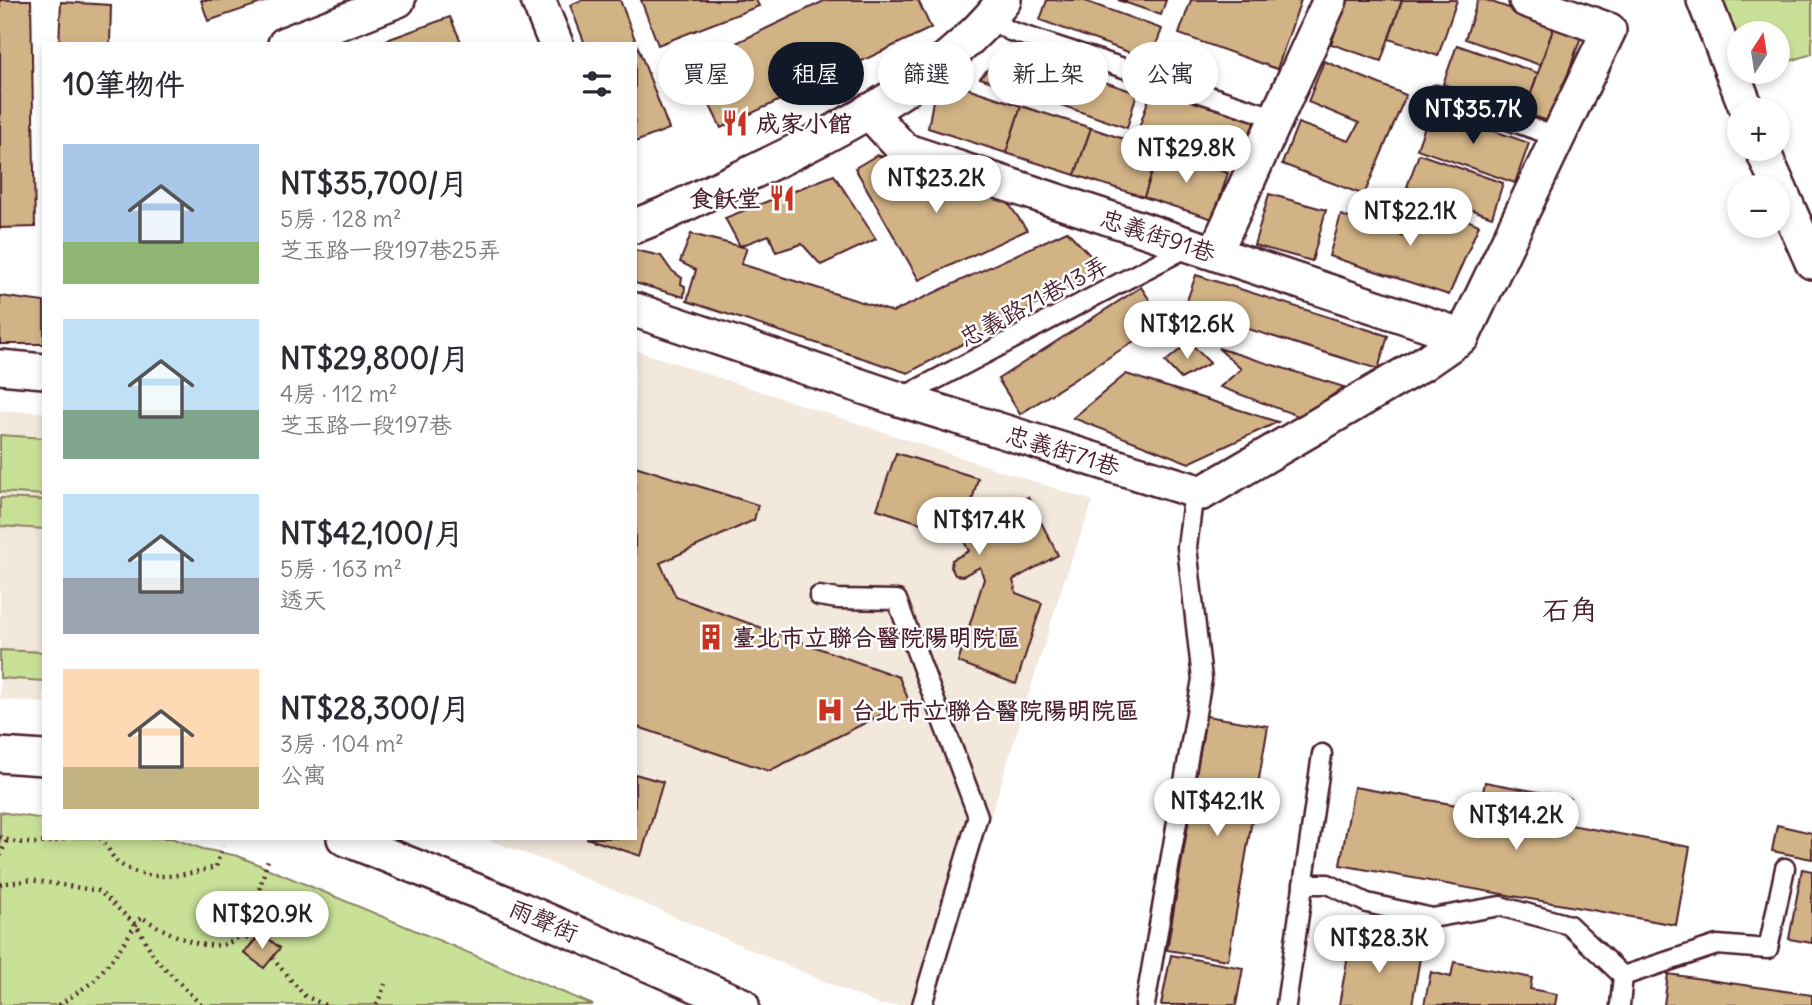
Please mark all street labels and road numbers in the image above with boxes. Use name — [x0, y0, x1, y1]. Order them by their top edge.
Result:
street label: 忠義街91巷 — [1097, 202, 1219, 268]
street label: 忠義路71巷13弄 — [953, 249, 1113, 353]
street label: 忠義街71巷 — [1003, 419, 1123, 481]
street label: 雨聲街 — [505, 892, 583, 948]

